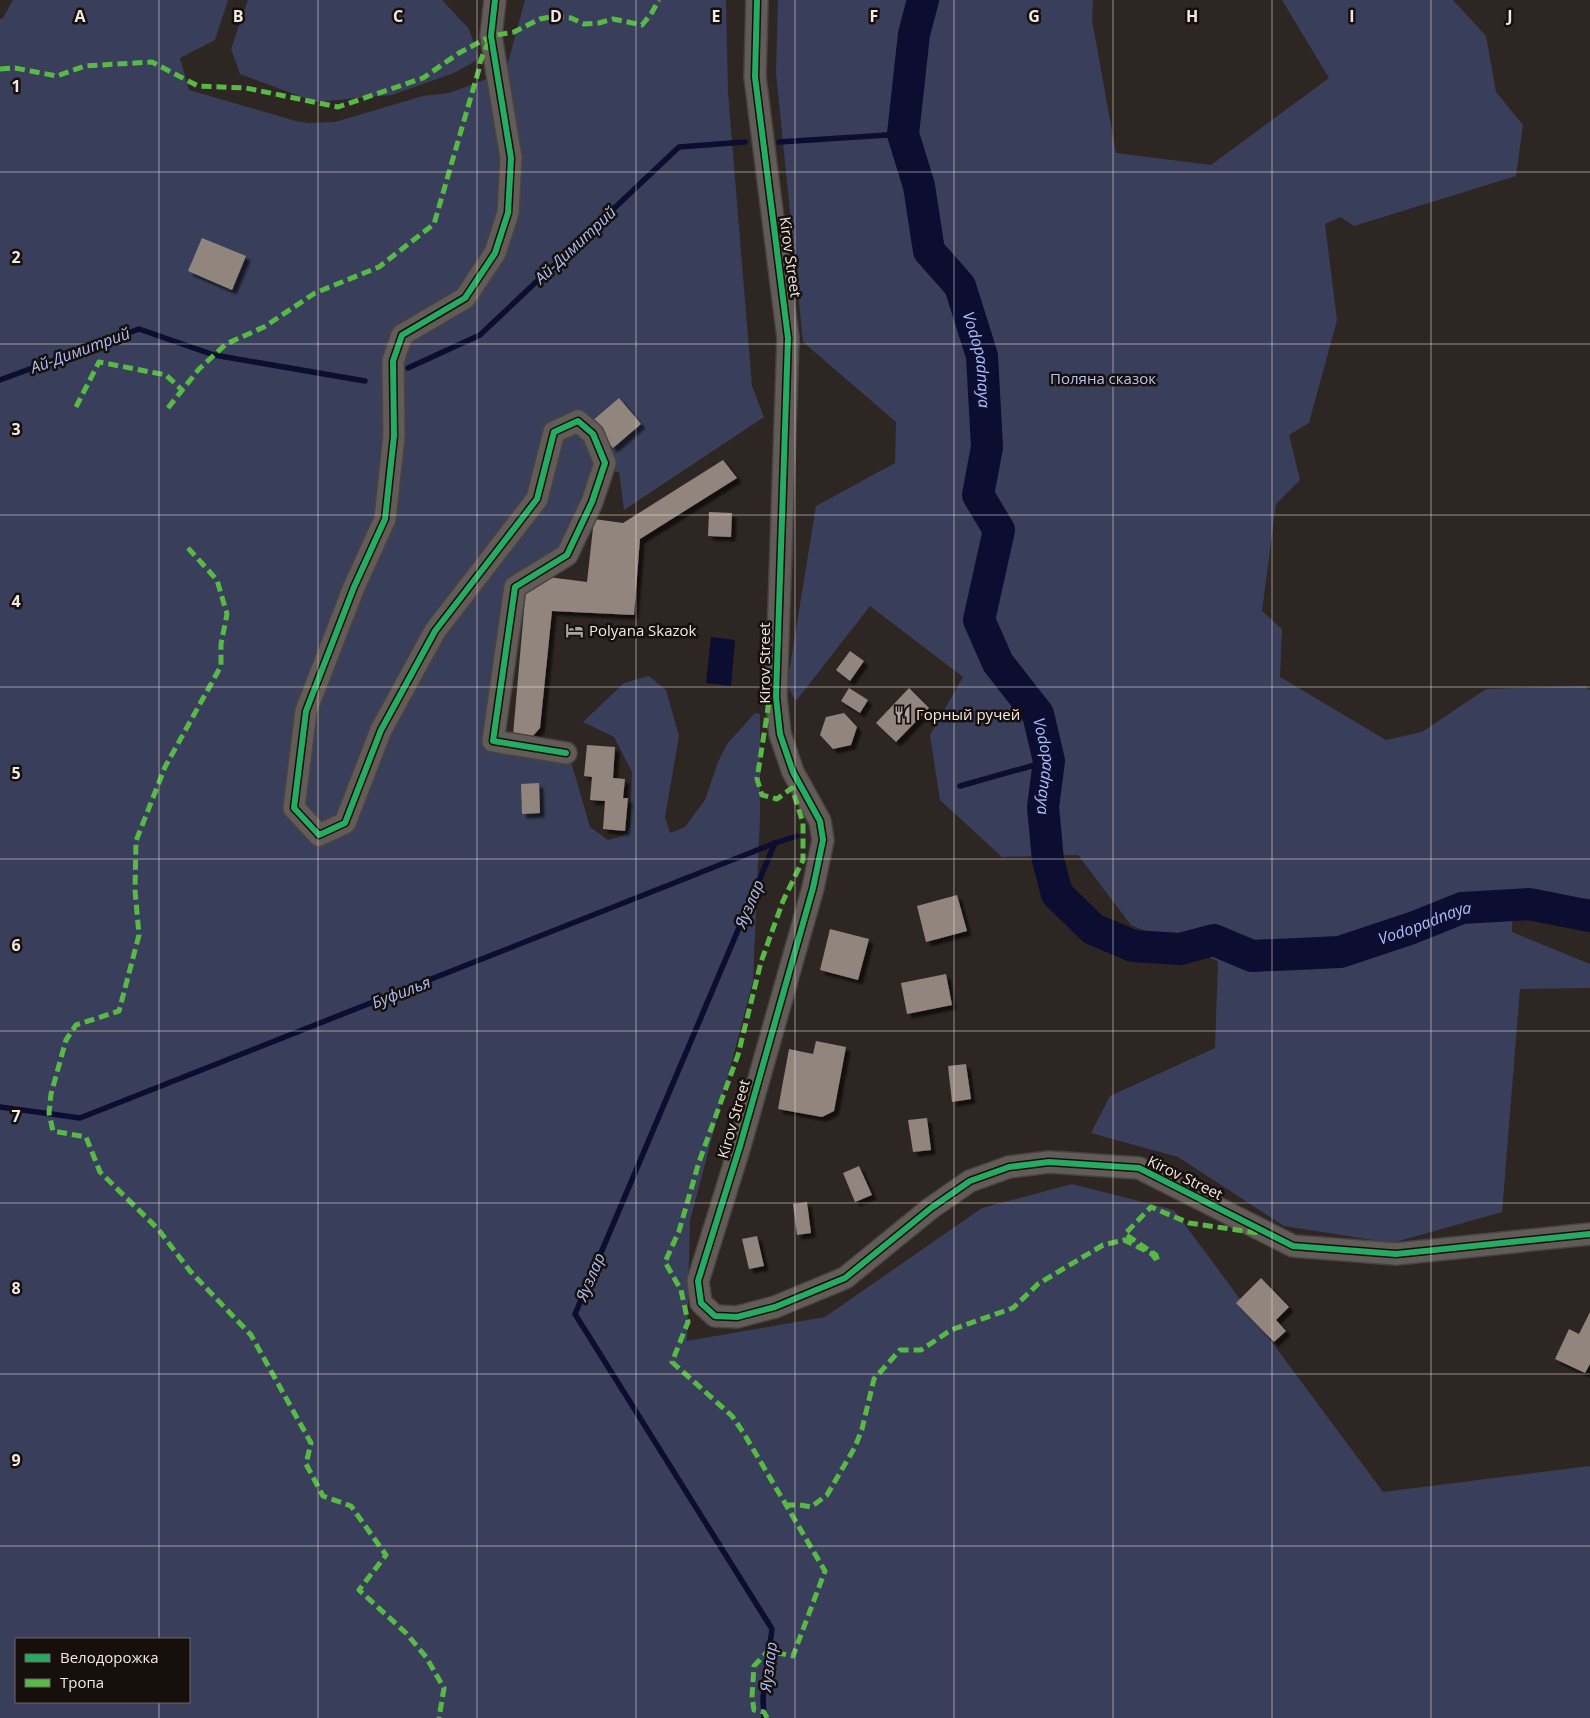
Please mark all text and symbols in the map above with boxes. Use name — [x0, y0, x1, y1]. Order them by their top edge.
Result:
text: A — [74, 5, 86, 27]
text: B — [233, 5, 243, 27]
text: C — [393, 5, 403, 27]
text: D — [550, 5, 562, 27]
text: E — [712, 5, 721, 27]
text: F — [870, 5, 878, 27]
text: G — [1028, 5, 1040, 27]
text: H — [1186, 5, 1198, 27]
text: I — [1349, 5, 1355, 27]
text: J — [1505, 5, 1513, 27]
text: 1 — [11, 75, 21, 97]
water label: Ай-Димитрий — [529, 201, 621, 289]
street label: Kirov Street — [775, 215, 807, 299]
text: 2 — [11, 246, 21, 268]
water label: Vodopadnaya — [958, 309, 996, 409]
water label: Ай-Димитрий — [26, 322, 133, 379]
park label: Поляна сказок — [1050, 368, 1156, 388]
text: 3 — [11, 418, 21, 440]
text: 4 — [11, 590, 21, 612]
place label: Polyana Skazok — [589, 620, 697, 640]
hotel icon: Polyana Skazok — [565, 621, 585, 641]
street label: Kirov Street — [754, 622, 774, 704]
place label: Горный ручей — [916, 704, 1020, 724]
restaurant icon: Горный ручей — [892, 705, 912, 725]
water label: Vodopadnaya — [1028, 715, 1060, 816]
text: 5 — [11, 762, 21, 784]
water label: Яузлар — [729, 876, 769, 932]
water label: Vodopadnaya — [1375, 896, 1472, 950]
text: 6 — [11, 934, 21, 956]
water label: Буфилья — [368, 971, 434, 1013]
street label: Kirov Street — [712, 1077, 754, 1161]
text: 7 — [11, 1105, 21, 1127]
street label: Kirov Street — [1144, 1150, 1226, 1204]
water label: Яузлар — [570, 1249, 610, 1305]
text: 8 — [11, 1277, 21, 1299]
text: 9 — [11, 1449, 21, 1471]
legend — [15, 1638, 190, 1703]
water label: Яузлар — [754, 1641, 782, 1694]
text: Велодорожка — [60, 1647, 159, 1667]
text: Тропа — [60, 1672, 104, 1692]

